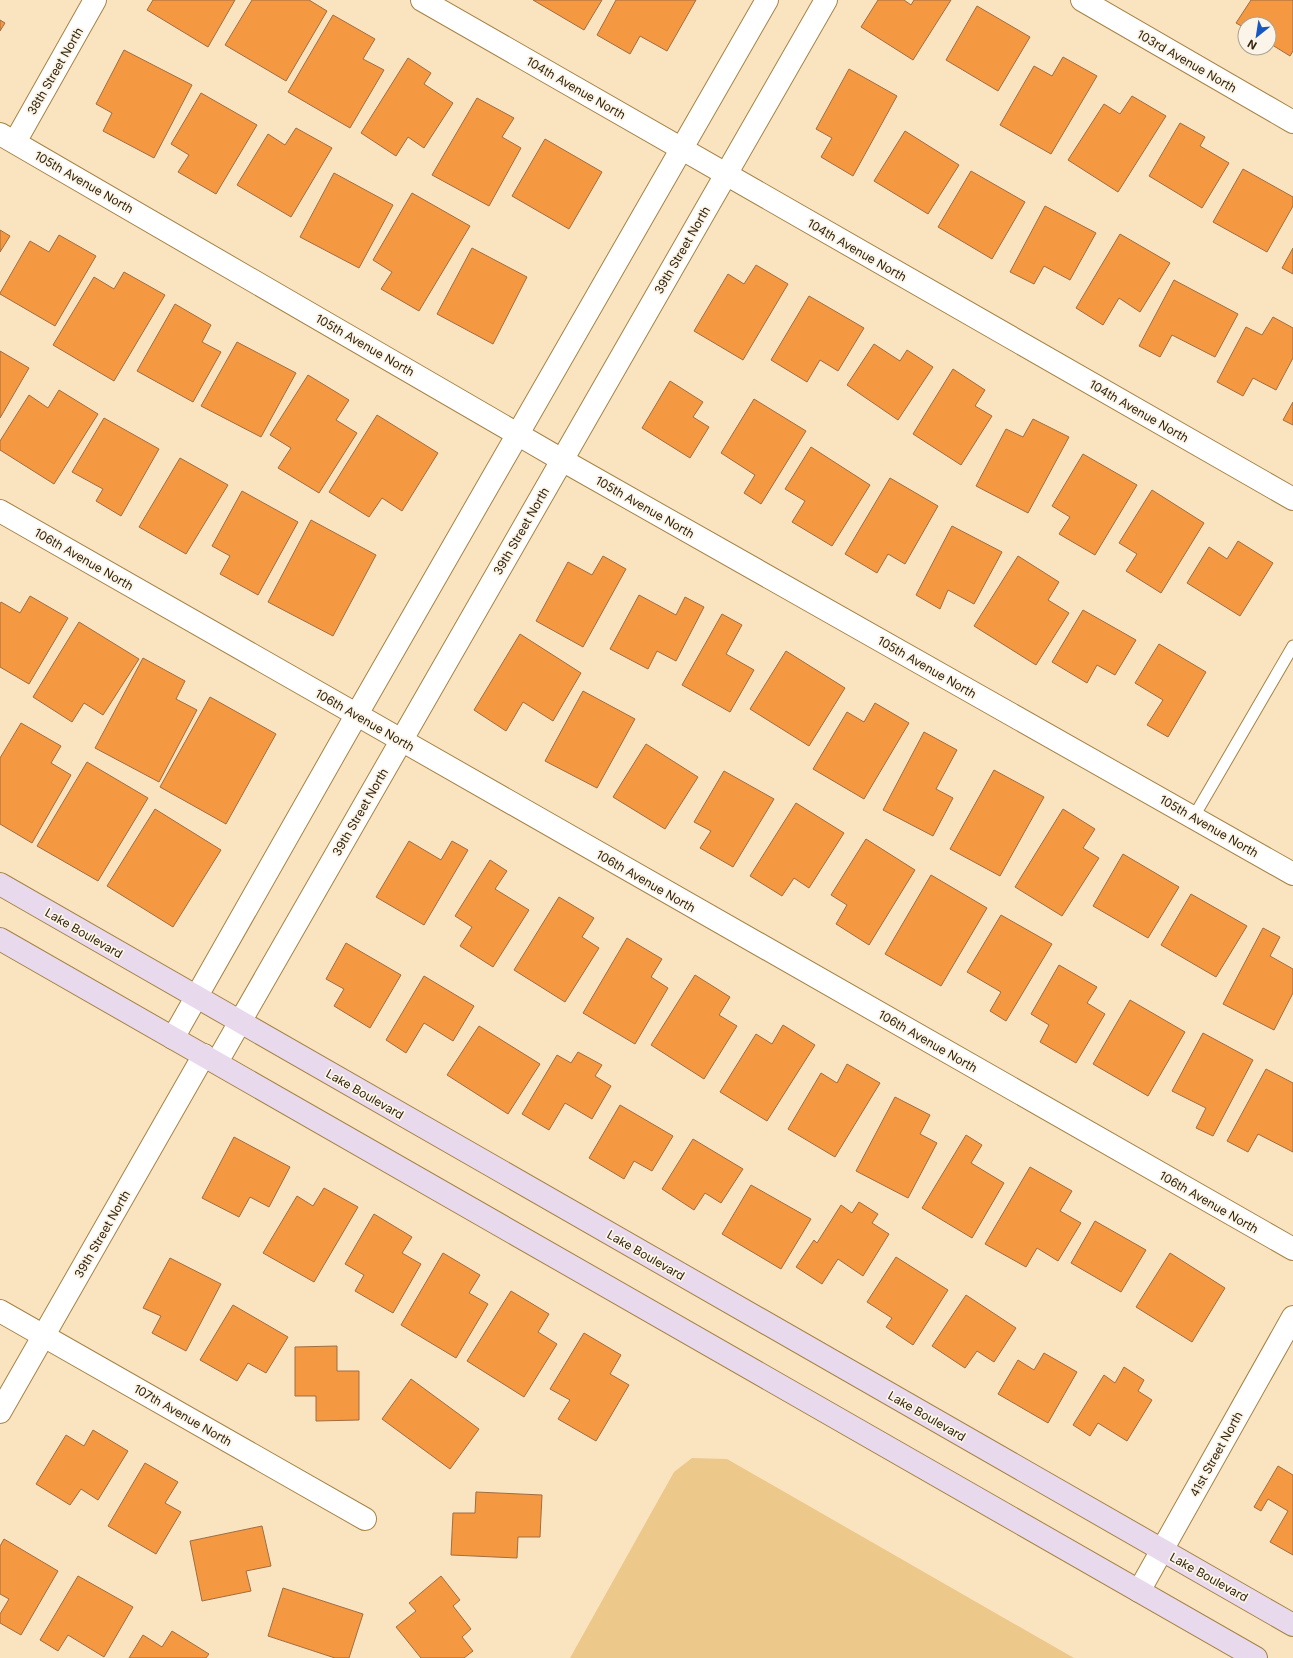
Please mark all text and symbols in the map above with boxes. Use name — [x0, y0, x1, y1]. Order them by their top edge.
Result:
north arrow — [1237, 16, 1277, 56]
street label: 38th Street North — [24, 25, 86, 117]
street label: 103rd Avenue North — [1135, 26, 1239, 96]
text: N — [1245, 37, 1259, 53]
street label: 104th Avenue North — [524, 53, 628, 123]
street label: 105th Avenue North — [32, 148, 136, 216]
street label: 39th Street North — [651, 204, 713, 296]
street label: 104th Avenue North — [805, 215, 909, 285]
street label: 105th Avenue North — [313, 311, 417, 379]
street label: 104th Avenue North — [1087, 376, 1191, 446]
street label: 105th Avenue North — [593, 473, 697, 541]
street label: 39th Street North — [490, 485, 552, 577]
street label: 106th Avenue North — [32, 525, 136, 593]
street label: 105th Avenue North — [875, 633, 979, 701]
street label: 106th Avenue North — [313, 686, 417, 754]
street label: 39th Street North — [329, 766, 391, 858]
street label: 105th Avenue North — [1157, 792, 1261, 860]
street label: 106th Avenue North — [594, 847, 698, 915]
street label: Lake Boulevard — [43, 905, 125, 961]
street label: 106th Avenue North — [876, 1007, 980, 1075]
street label: Lake Boulevard — [324, 1066, 406, 1122]
street label: 106th Avenue North — [1157, 1168, 1261, 1236]
street label: 39th Street North — [71, 1188, 133, 1280]
street label: Lake Boulevard — [605, 1227, 687, 1283]
street label: 107th Avenue North — [131, 1381, 235, 1449]
street label: Lake Boulevard — [886, 1388, 968, 1444]
street label: 41st Street North — [1186, 1409, 1246, 1499]
street label: Lake Boulevard — [1167, 1549, 1251, 1605]

